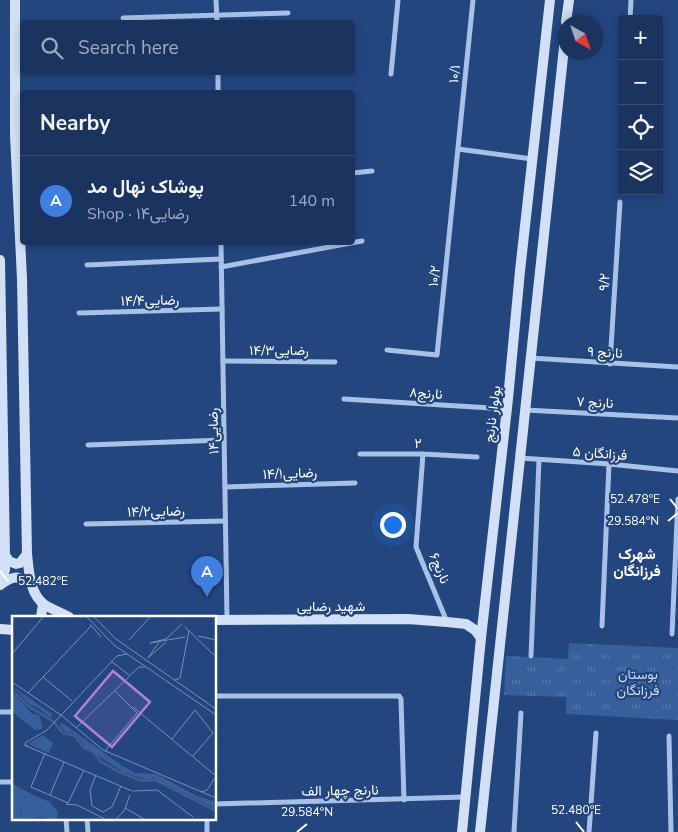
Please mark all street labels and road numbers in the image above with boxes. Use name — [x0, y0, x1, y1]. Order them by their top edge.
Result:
street label: ۱۰/۱ — [444, 64, 465, 84]
street label: ۱۰/۲ — [424, 264, 445, 288]
street label: ۹/۲ — [594, 272, 615, 292]
street label: رضایی۱۴/۴ — [121, 290, 180, 311]
street label: رضایی۱۴/۳ — [249, 341, 309, 360]
street label: نارنج ۹ — [587, 342, 623, 364]
street label: نارنج۸ — [409, 383, 443, 405]
street label: بولوار نارنج — [480, 384, 506, 444]
street label: نارنج ۷ — [576, 392, 614, 414]
street label: رضایی۱۴ — [204, 407, 223, 454]
street label: ۲ — [414, 434, 422, 453]
street label: فرزانگان ۵ — [572, 442, 628, 465]
street label: ۱۴/۱رضایی — [262, 463, 318, 484]
street label: رضایی۱۴/۲ — [127, 501, 185, 522]
street label: نارنج۶ — [424, 550, 455, 587]
street label: شهید رضایی — [297, 597, 365, 616]
street label: نارنج چهار الف — [301, 780, 379, 802]

